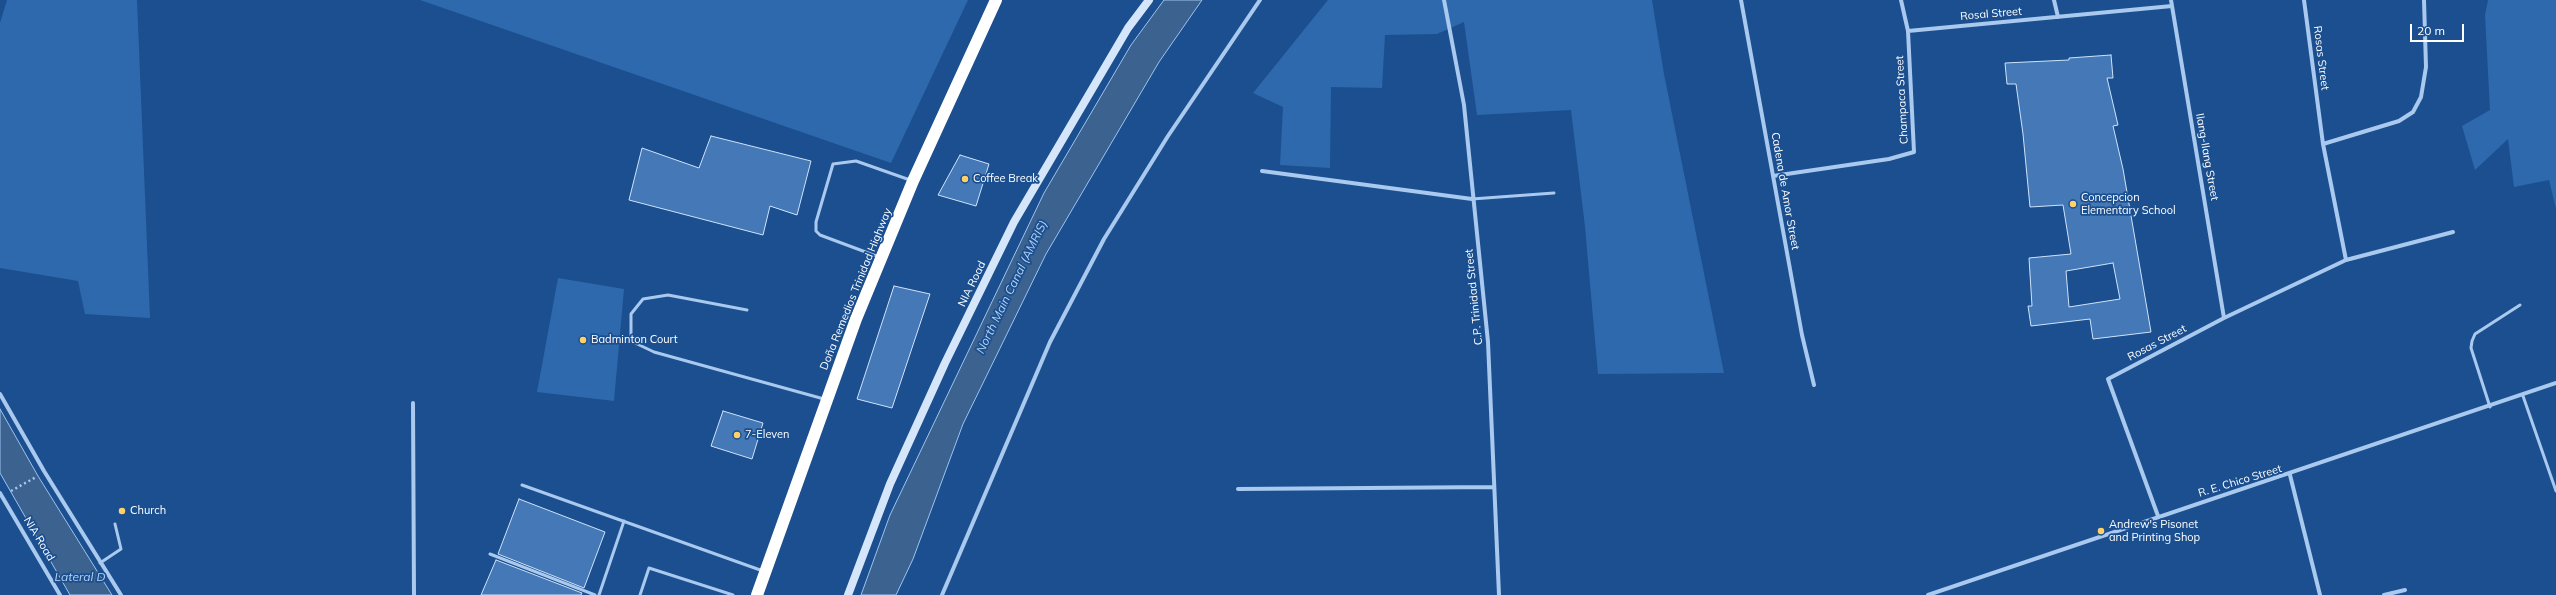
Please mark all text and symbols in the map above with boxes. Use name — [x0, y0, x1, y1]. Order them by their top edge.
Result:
street label: Rosal Street — [1960, 5, 2022, 23]
scale bar — [2412, 16, 2466, 42]
text: 20 m — [2417, 23, 2445, 38]
street label: Rosas Street — [2311, 25, 2331, 91]
street label: Champaca Street — [1893, 55, 1911, 145]
street label: Ilang-Ilang Street — [2193, 112, 2221, 202]
street label: Cadena de Amor Street — [1768, 131, 1802, 251]
place label: Coffee Break — [973, 172, 1038, 186]
marker: Coffee Break — [960, 174, 970, 184]
place label: Concepcion Elementary School — [2081, 191, 2176, 217]
marker: Concepcion Elementary School — [2068, 199, 2078, 209]
street label: Doña Remedios Trinidad Highway — [817, 206, 895, 372]
water label: North Main Canal (AMRIS) — [973, 218, 1051, 356]
street label: C.P. Trinidad Street — [1462, 248, 1486, 346]
street label: NIA Road — [955, 259, 989, 309]
street label: Rosas Street — [2125, 322, 2189, 364]
place label: Badminton Court — [591, 333, 678, 347]
marker: Badminton Court — [578, 335, 588, 345]
place label: 7-Eleven — [745, 428, 789, 442]
marker: 7-Eleven — [732, 430, 742, 440]
street label: R. E. Chico Street — [2197, 462, 2283, 500]
place label: Church — [130, 504, 166, 518]
marker: Church — [117, 506, 127, 516]
street label: NIA Road — [21, 515, 57, 563]
place label: Andrew's Pisonet and Printing Shop — [2109, 518, 2200, 544]
marker: Andrew's Pisonet and Printing Shop — [2096, 526, 2106, 536]
water label: Lateral D — [55, 570, 105, 584]

